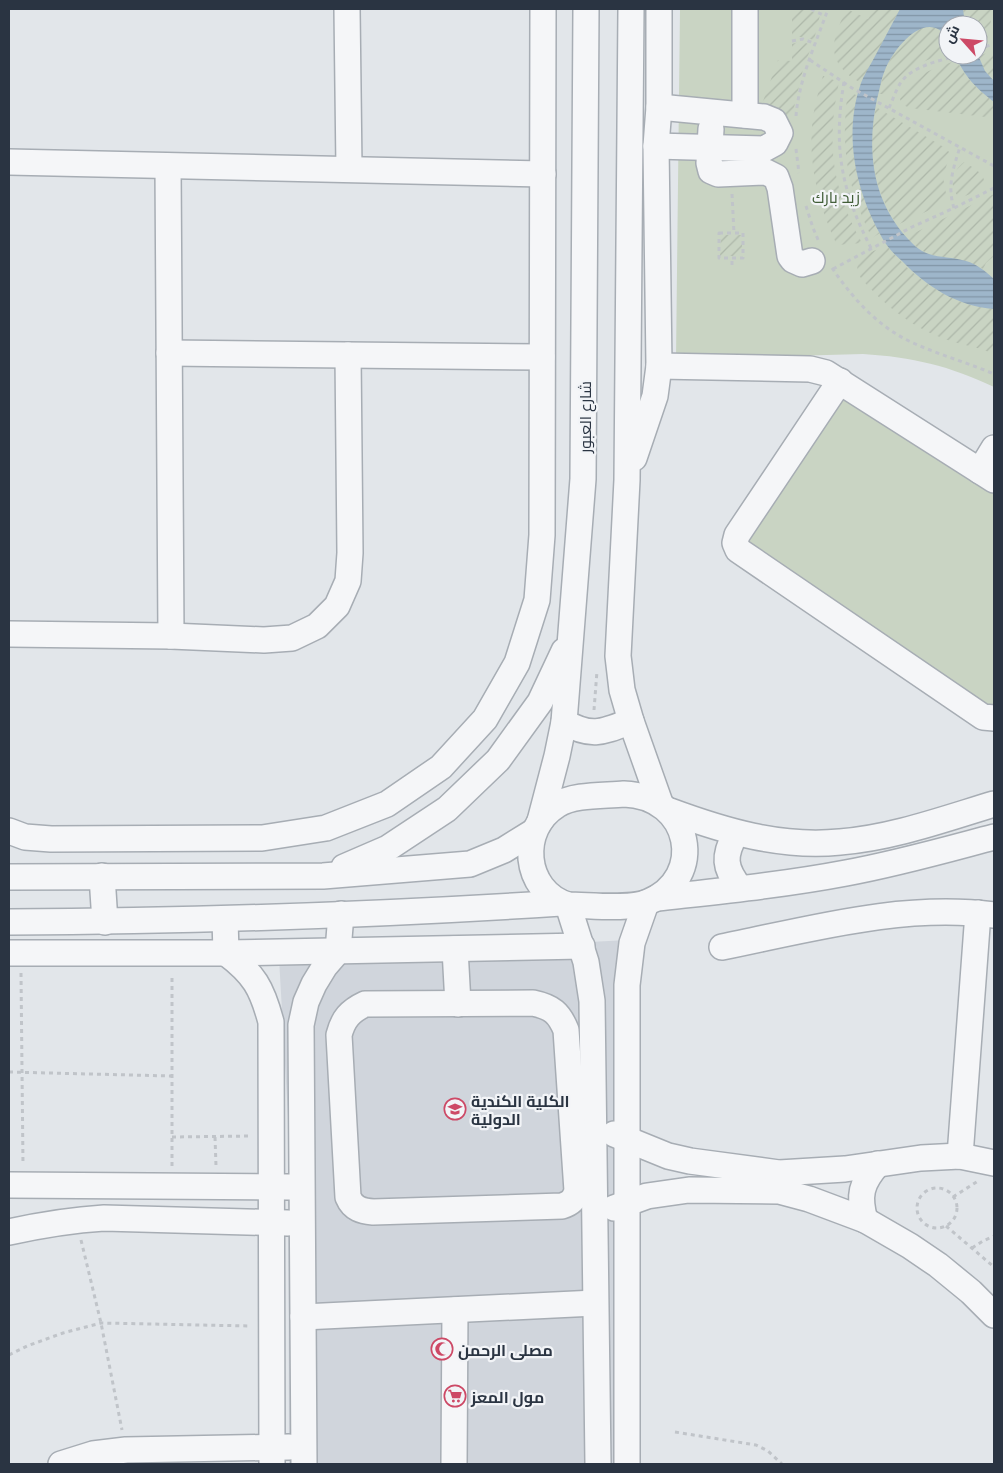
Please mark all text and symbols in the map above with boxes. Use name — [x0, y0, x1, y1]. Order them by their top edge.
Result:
north arrow — [938, 15, 988, 65]
text: ش — [939, 22, 964, 46]
park label: زيد بارك — [812, 187, 860, 207]
street label: شارع العبور — [575, 381, 597, 454]
place label: الكلية الكندية الدولية — [471, 1091, 570, 1129]
school or university icon: الكلية الكندية الدولية — [443, 1097, 467, 1121]
mosque icon: مصلى الرحمن — [430, 1337, 454, 1361]
place label: مصلى الرحمن — [458, 1340, 553, 1360]
supermarket icon: مول المعز — [443, 1384, 467, 1408]
place label: مول المعز — [470, 1387, 544, 1407]

